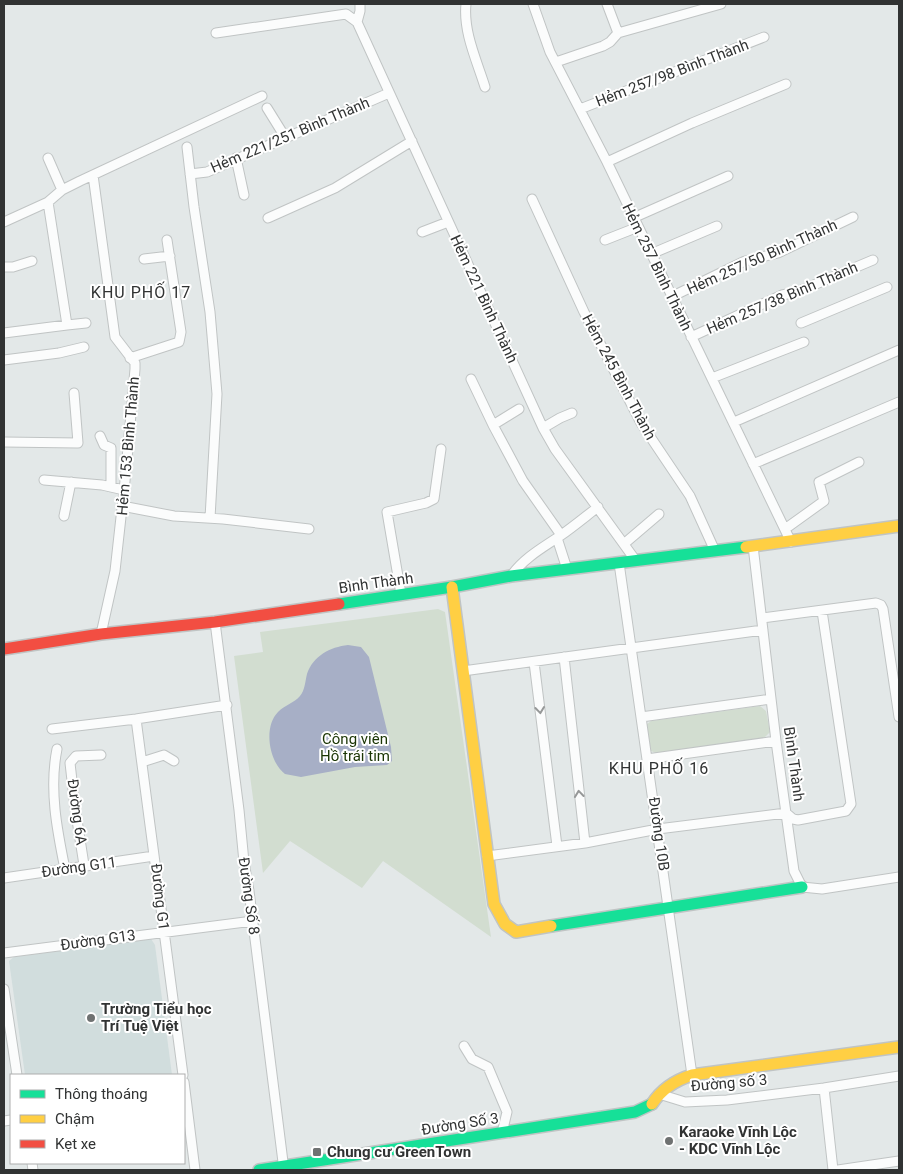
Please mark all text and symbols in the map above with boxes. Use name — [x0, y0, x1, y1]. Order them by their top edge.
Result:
street label: Hẻm 257/98 Bình Thành — [593, 35, 751, 111]
street label: Hẻm 221/251 Bình Thành — [208, 93, 372, 177]
street label: Hẻm 257 Bình Thành — [618, 200, 696, 334]
street label: Hẻm 257/50 Bình Thành — [684, 216, 840, 298]
street label: Hẻm 221 Bình Thành — [446, 232, 522, 366]
street label: Hẻm 257/38 Bình Thành — [704, 258, 860, 338]
district label: KHU PHỐ 17 — [91, 281, 191, 302]
street label: Hẻm 245 Bình Thành — [578, 311, 660, 443]
street label: Hẻm 153 Bình Thành — [113, 376, 143, 516]
street label: Bình Thành — [338, 569, 414, 597]
one-way arrow — [534, 706, 545, 714]
street label: Bình Thành — [780, 726, 808, 802]
park label: Công viên Hồ trái tim — [320, 730, 390, 765]
district label: KHU PHỐ 16 — [609, 757, 709, 778]
street label: Đường 6A — [63, 778, 91, 846]
one-way arrow — [574, 790, 585, 798]
street label: Đường 10B — [645, 796, 673, 872]
street label: Đường G11 — [40, 853, 118, 881]
street label: Đường Số 8 — [235, 856, 263, 936]
street label: Đường G1 — [147, 863, 173, 931]
street label: Đường G13 — [59, 926, 137, 954]
place label: Trường Tiểu học Trí Tuệ Việt — [101, 1000, 212, 1035]
marker: Trường Tiểu học Trí Tuệ Việt — [85, 1012, 97, 1024]
street label: Đường số 3 — [690, 1071, 768, 1095]
legend — [10, 1074, 185, 1164]
text: Thông thoáng — [55, 1085, 148, 1103]
street label: Đường Số 3 — [420, 1109, 500, 1139]
text: Chậm — [55, 1110, 94, 1128]
place label: Karaoke Vĩnh Lộc - KDC Vĩnh Lộc — [679, 1123, 797, 1158]
text: Kẹt xe — [55, 1135, 96, 1153]
marker: Karaoke Vĩnh Lộc - KDC Vĩnh Lộc — [663, 1135, 675, 1147]
place label: Chung cư GreenTown — [327, 1143, 471, 1161]
marker: Chung cư GreenTown — [311, 1146, 323, 1158]

